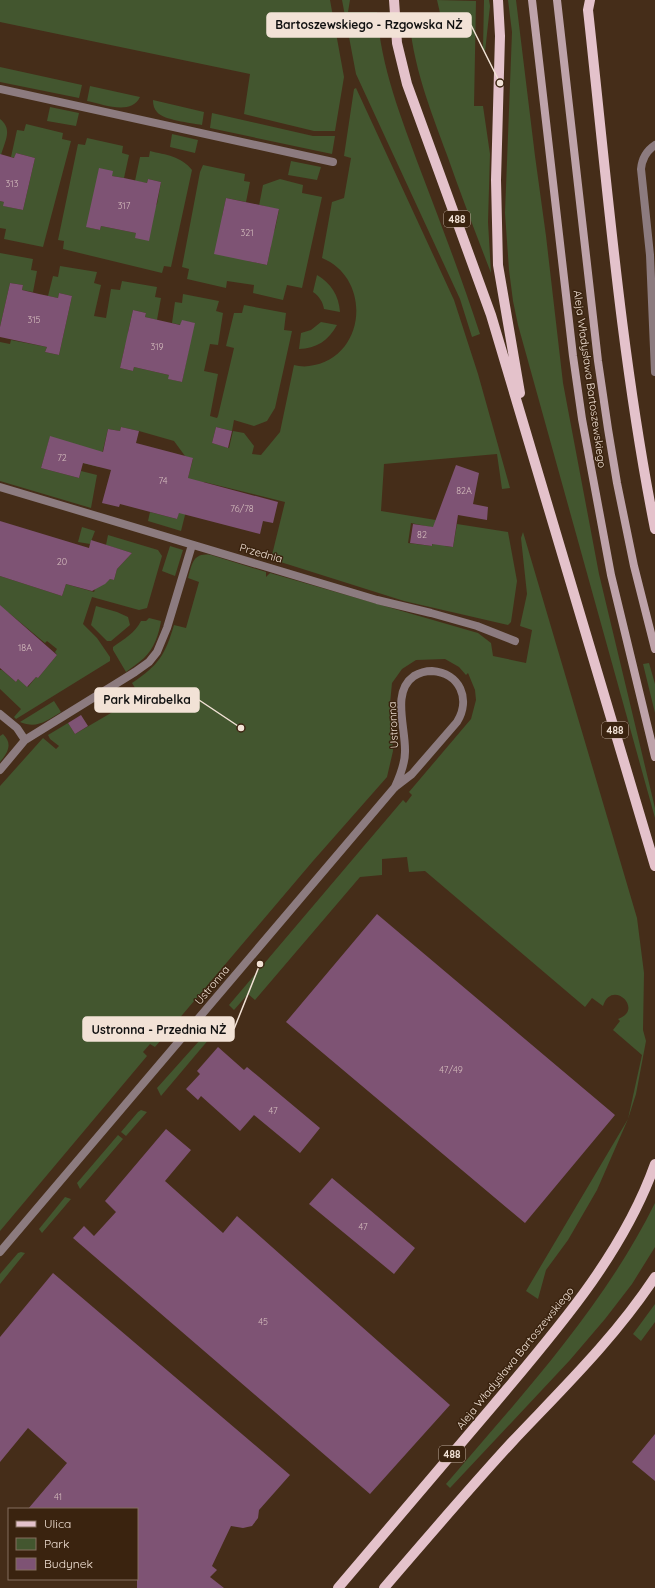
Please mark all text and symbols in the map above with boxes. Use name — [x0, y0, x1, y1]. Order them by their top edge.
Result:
callout: Bartoszewskiego - Rzgowska NŻ — [267, 13, 471, 37]
text: Bartoszewskiego - Rzgowska NŻ — [275, 17, 463, 32]
house number: 313 — [6, 178, 19, 189]
house number: 317 — [118, 200, 131, 211]
road number: 488 — [444, 211, 470, 227]
house number: 321 — [240, 227, 254, 238]
street label: Aleja Władysława Bartoszewskiego — [571, 289, 609, 469]
house number: 315 — [28, 314, 41, 325]
house number: 319 — [150, 341, 164, 352]
house number: 72 — [57, 452, 67, 463]
house number: 74 — [158, 475, 168, 486]
house number: 82A — [456, 485, 472, 496]
house number: 76/78 — [230, 503, 254, 514]
house number: 82 — [417, 529, 427, 540]
street label: Przednia — [238, 540, 284, 566]
house number: 20 — [57, 556, 67, 567]
house number: 18A — [18, 642, 32, 653]
callout: Park Mirabelka — [95, 688, 199, 712]
text: Park Mirabelka — [103, 692, 191, 707]
street label: Ustronna — [385, 701, 401, 749]
road number: 488 — [602, 722, 628, 738]
street label: Ustronna — [192, 963, 232, 1007]
callout: Ustronna - Przednia NŻ — [83, 1017, 234, 1041]
text: Ustronna - Przednia NŻ — [91, 1022, 227, 1037]
house number: 47/49 — [439, 1064, 463, 1075]
house number: 47 — [268, 1105, 278, 1116]
house number: 47 — [358, 1221, 368, 1232]
street label: Aleja Władysława Bartoszewskiego — [453, 1284, 577, 1432]
house number: 45 — [258, 1316, 268, 1327]
road number: 488 — [439, 1446, 465, 1462]
house number: 41 — [54, 1491, 62, 1502]
legend — [8, 1508, 138, 1580]
text: Ulica — [44, 1516, 71, 1531]
text: Park — [44, 1536, 69, 1551]
text: Budynek — [44, 1556, 93, 1571]

